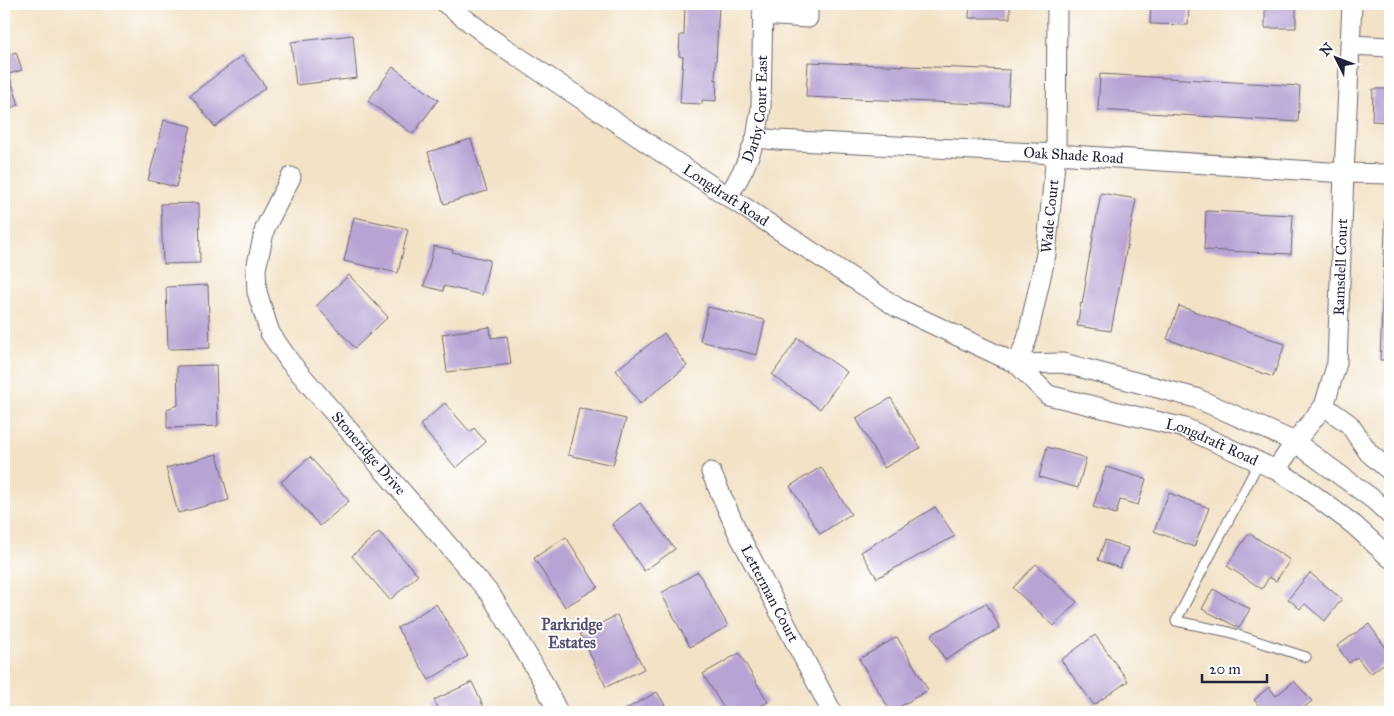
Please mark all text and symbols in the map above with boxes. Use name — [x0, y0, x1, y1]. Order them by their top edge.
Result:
north arrow — [1312, 32, 1362, 82]
text: N — [1316, 39, 1337, 60]
street label: Darby Court East — [738, 54, 771, 165]
street label: Oak Shade Road — [1023, 143, 1125, 167]
street label: Longdraft Road — [680, 160, 773, 230]
street label: Wade Court — [1037, 178, 1062, 254]
street label: Ramsdell Court — [1330, 218, 1351, 316]
street label: Stoneridge Drive — [328, 408, 410, 499]
street label: Longdraft Road — [1164, 415, 1261, 470]
street label: Letterman Court — [737, 542, 803, 646]
district label: Parkridge Estates — [541, 615, 603, 652]
scale bar — [1202, 651, 1266, 683]
text: 20 m — [1209, 660, 1241, 678]

